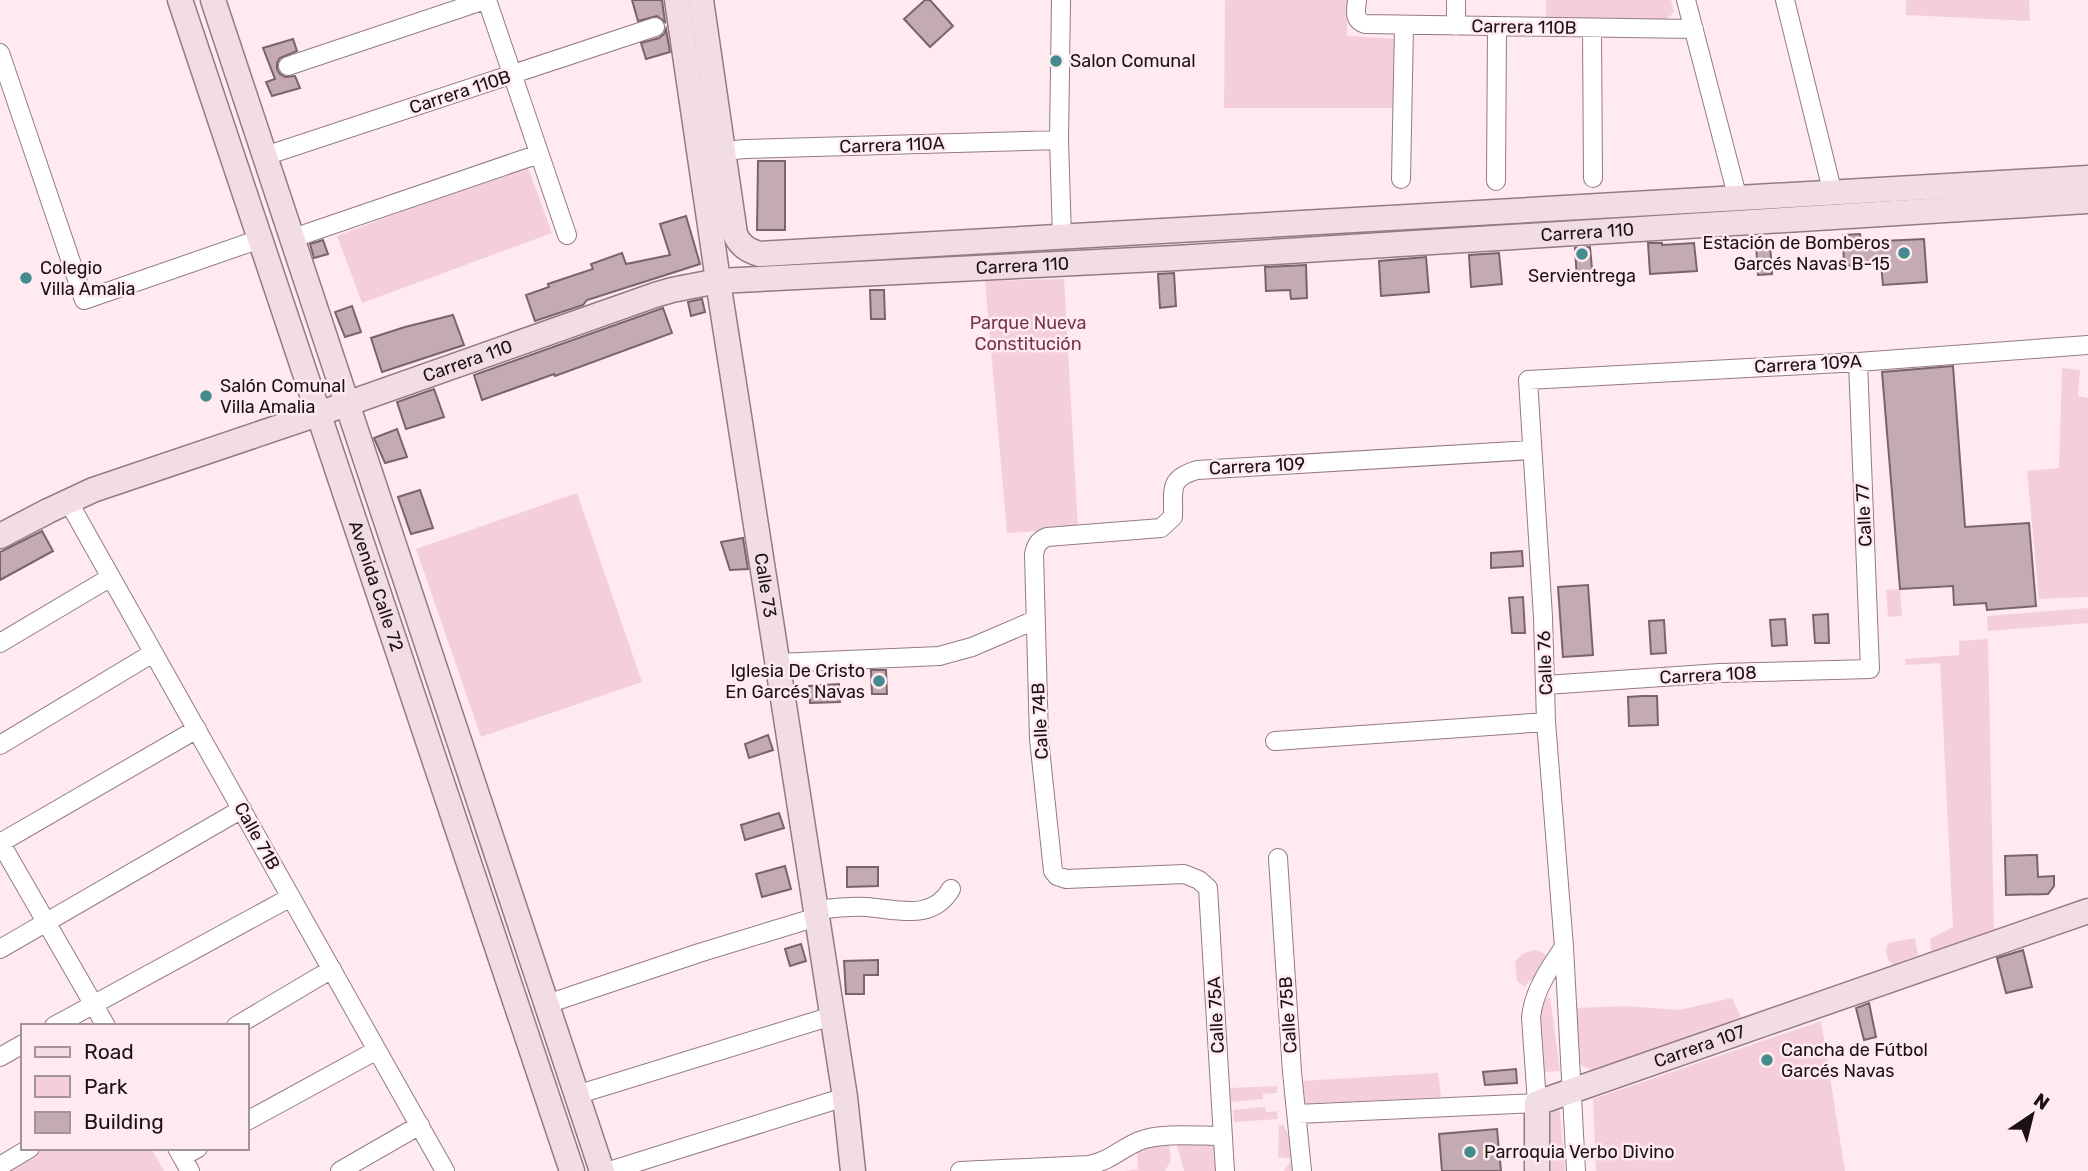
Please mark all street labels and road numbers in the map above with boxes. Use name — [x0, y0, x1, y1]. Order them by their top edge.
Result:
street label: Carrera 110B — [1471, 15, 1577, 39]
street label: Carrera 110B — [406, 65, 514, 119]
street label: Carrera 110A — [839, 132, 945, 158]
street label: Carrera 110 — [1540, 218, 1635, 246]
street label: Carrera 110 — [975, 252, 1070, 279]
street label: Carrera 110 — [420, 335, 515, 387]
street label: Carrera 109A — [1754, 350, 1862, 378]
street label: Carrera 109 — [1208, 452, 1306, 480]
street label: Calle 77 — [1851, 483, 1877, 547]
street label: Avenida Calle 72 — [344, 518, 408, 654]
street label: Calle 73 — [749, 551, 781, 619]
street label: Calle 76 — [1533, 630, 1557, 696]
street label: Carrera 108 — [1659, 661, 1757, 689]
street label: Calle 74B — [1027, 682, 1053, 760]
street label: Calle 71B — [229, 798, 285, 874]
street label: Calle 75A — [1203, 976, 1229, 1054]
street label: Calle 75B — [1274, 976, 1302, 1054]
street label: Carrera 107 — [1651, 1020, 1748, 1072]

